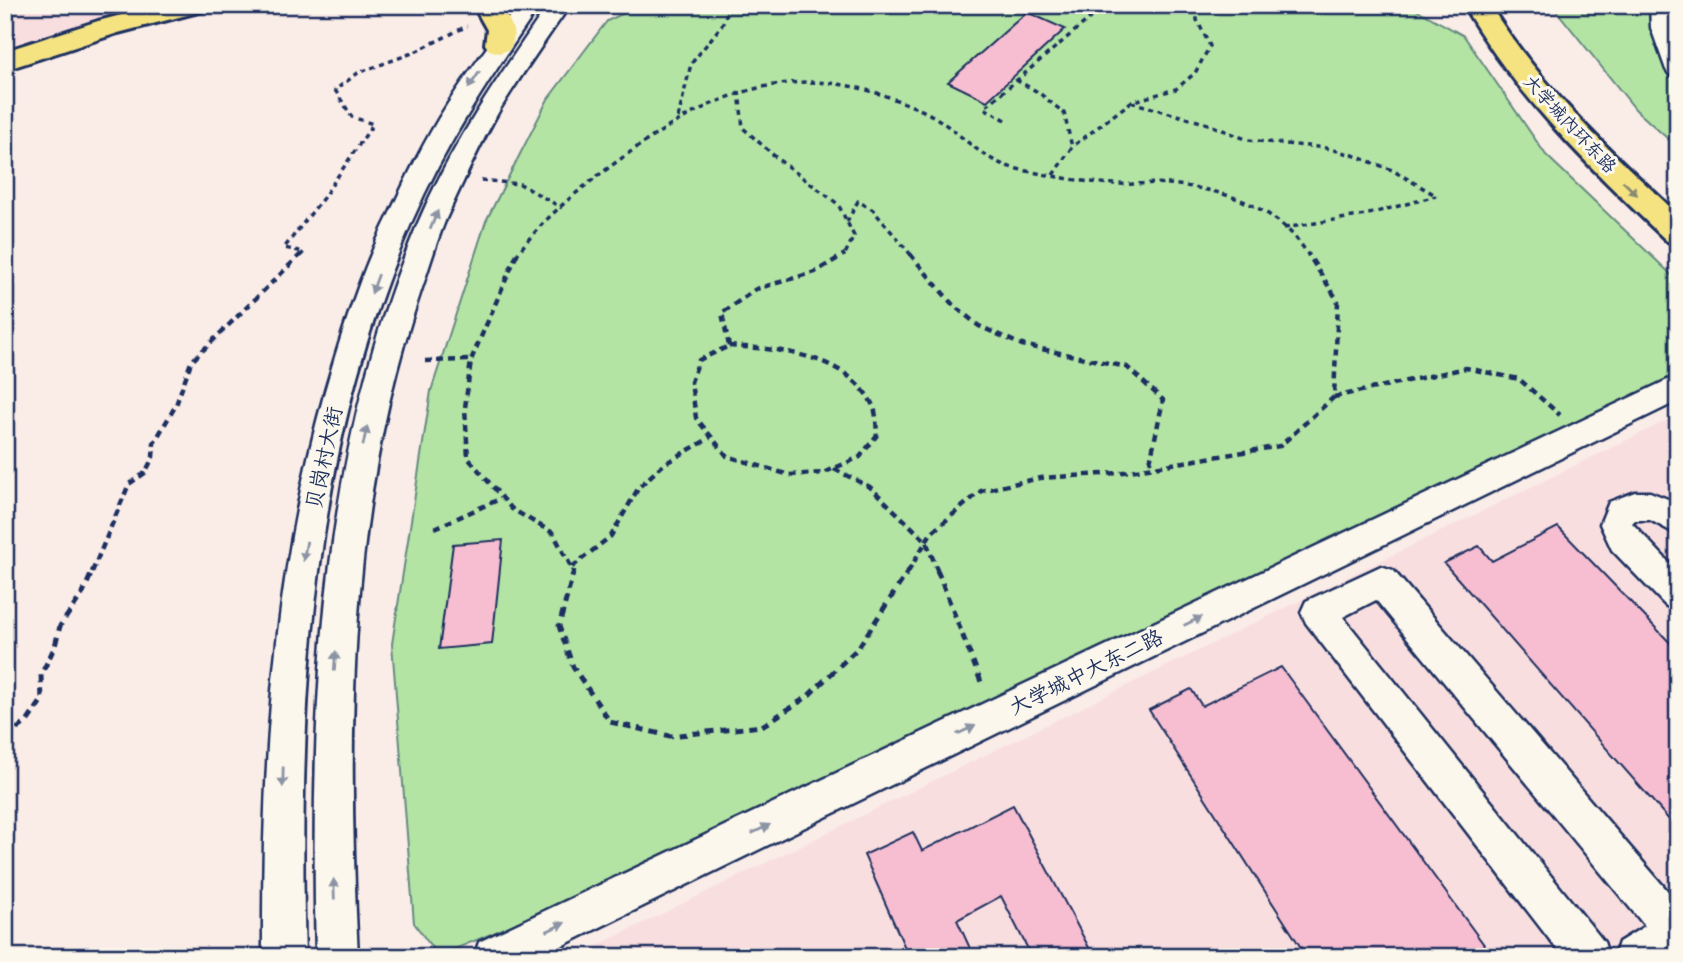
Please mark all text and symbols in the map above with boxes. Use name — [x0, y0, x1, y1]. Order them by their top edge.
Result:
one-way arrow — [468, 70, 481, 90]
street label: 大学城内环东路 — [1519, 71, 1620, 178]
one-way arrow — [1621, 179, 1638, 195]
one-way arrow — [429, 209, 440, 230]
one-way arrow — [369, 273, 380, 294]
street label: 贝岗村大街 — [301, 404, 347, 512]
one-way arrow — [360, 425, 371, 447]
one-way arrow — [299, 540, 310, 562]
one-way arrow — [1183, 615, 1203, 626]
street label: 大学城中大东二路 — [1005, 624, 1167, 720]
one-way arrow — [329, 650, 340, 672]
one-way arrow — [956, 724, 976, 736]
one-way arrow — [277, 766, 288, 788]
one-way arrow — [751, 823, 771, 834]
one-way arrow — [328, 877, 339, 899]
one-way arrow — [546, 921, 566, 933]

